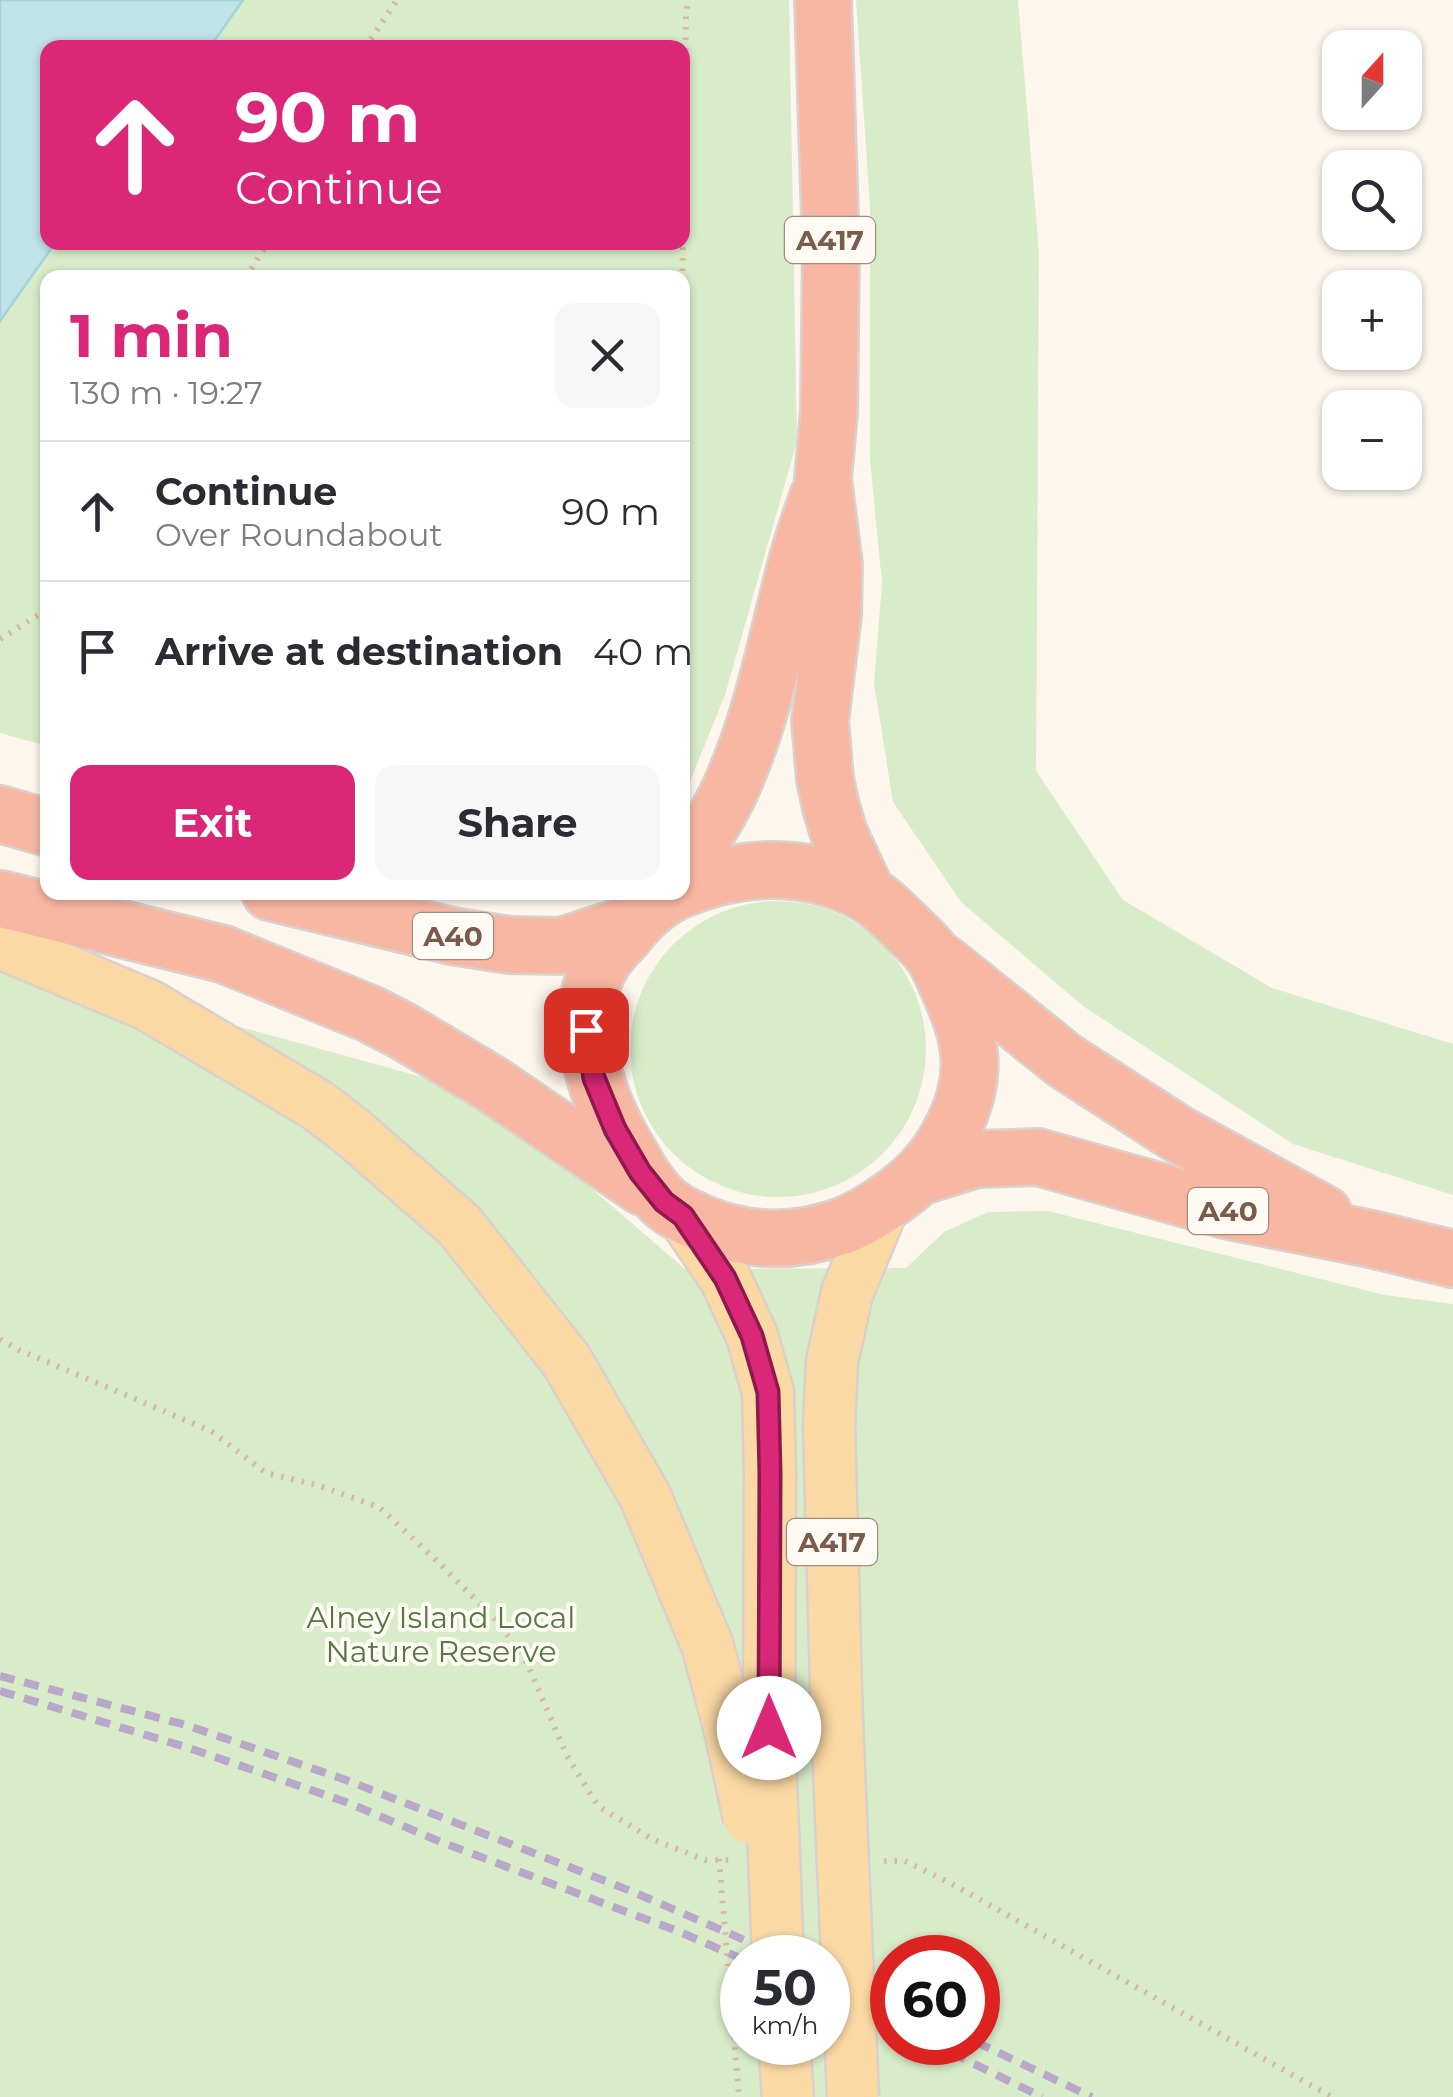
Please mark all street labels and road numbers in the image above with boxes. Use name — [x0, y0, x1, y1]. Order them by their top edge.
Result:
road number: A417 — [785, 217, 875, 263]
road number: A40 — [413, 913, 493, 959]
road number: A40 — [1188, 1188, 1268, 1234]
road number: A417 — [787, 1519, 877, 1565]

